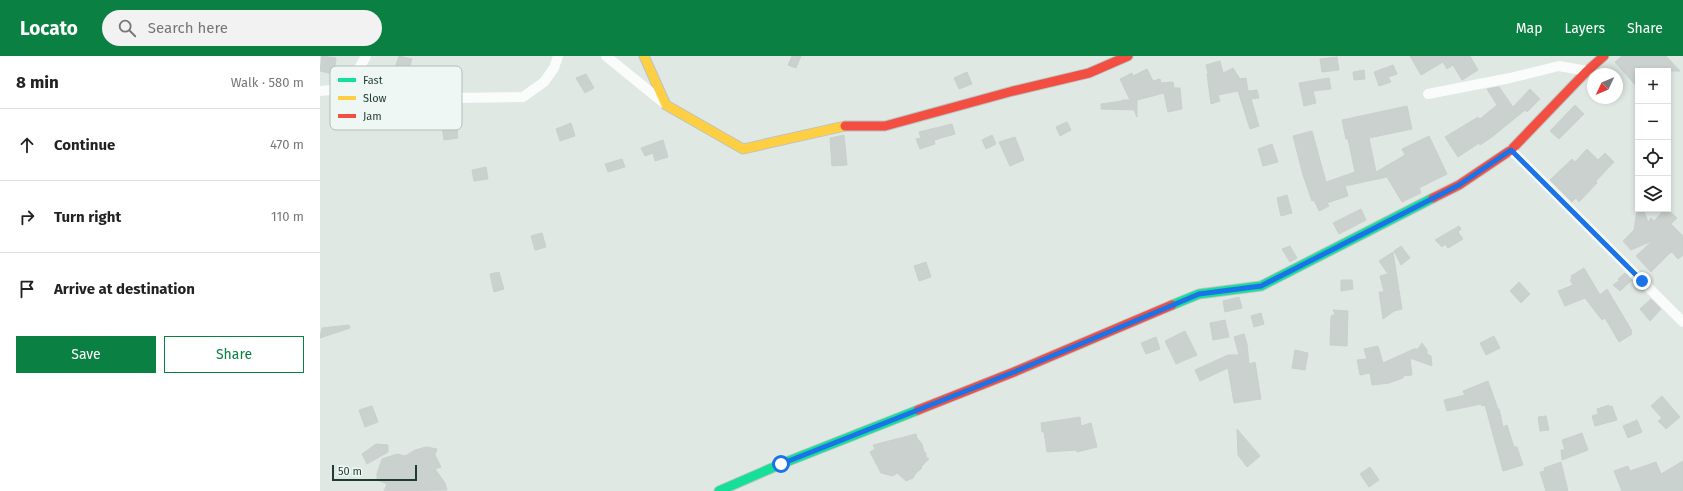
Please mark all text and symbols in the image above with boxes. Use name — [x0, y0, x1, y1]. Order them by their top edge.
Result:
search box — [102, 10, 382, 46]
text: Locato — [20, 17, 78, 40]
icon: search — [116, 17, 138, 39]
text: Search here — [148, 19, 228, 37]
text: Map — [1516, 20, 1542, 37]
text: Layers — [1564, 20, 1605, 37]
text: Share — [1627, 20, 1663, 37]
legend — [330, 66, 462, 130]
north arrow — [1587, 68, 1623, 104]
map controls — [1635, 68, 1671, 212]
button: + — [1635, 68, 1671, 104]
text: 8 min — [16, 72, 59, 93]
text: Fast — [363, 74, 383, 87]
text: Walk · 580 m — [231, 75, 304, 90]
text: Slow — [363, 92, 387, 105]
button: − — [1635, 104, 1671, 140]
text: Jam — [363, 110, 382, 123]
icon: ahead — [16, 134, 38, 156]
text: Continue — [54, 136, 115, 154]
text: 470 m — [270, 137, 304, 152]
button: locate — [1635, 140, 1671, 176]
button: layers — [1635, 176, 1671, 212]
icon: right — [16, 206, 38, 228]
text: Turn right — [54, 208, 121, 226]
text: 110 m — [271, 209, 304, 224]
route end — [1633, 272, 1651, 290]
icon: arrive — [16, 278, 38, 300]
text: Arrive at destination — [54, 280, 195, 298]
button: Save — [16, 336, 156, 373]
button: Share — [164, 336, 304, 373]
route start — [772, 455, 790, 473]
scale bar — [332, 463, 417, 482]
text: 50 m — [338, 465, 362, 478]

